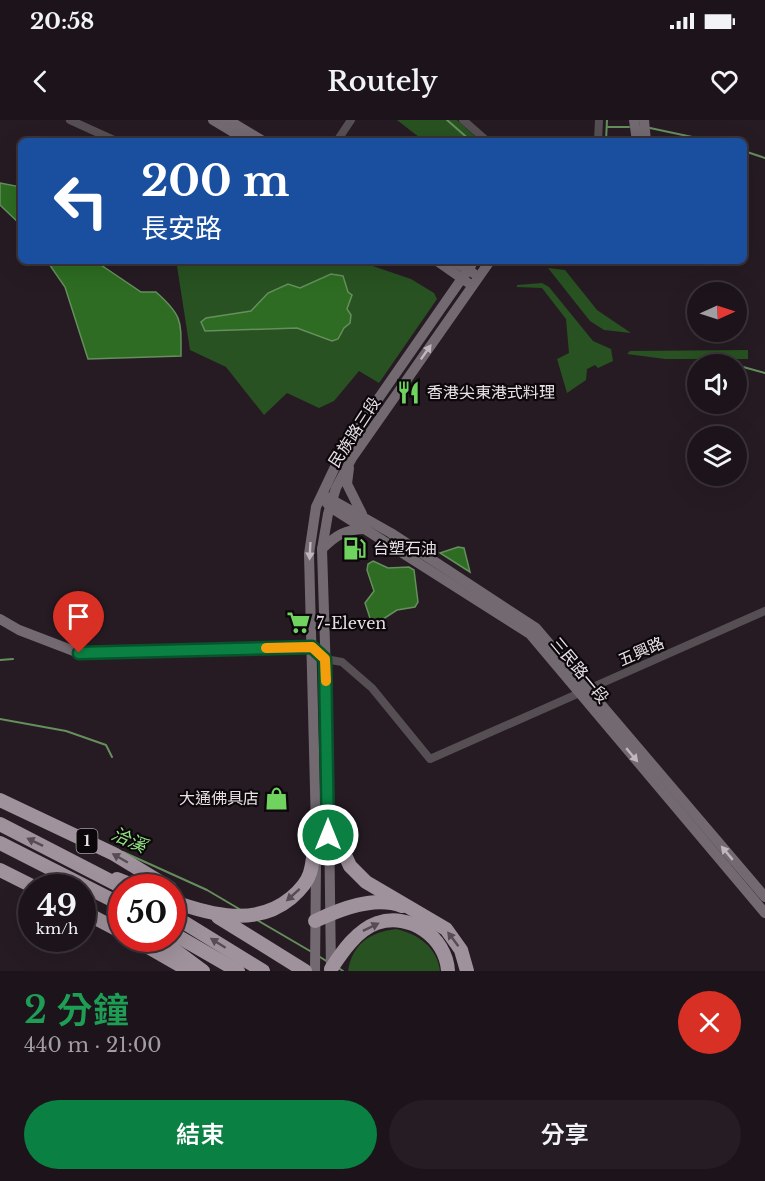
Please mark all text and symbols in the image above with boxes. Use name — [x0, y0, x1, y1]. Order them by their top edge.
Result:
text: 20:58 — [30, 8, 94, 35]
icon: back — [24, 65, 57, 98]
text: Routely — [327, 65, 438, 98]
icon: heart — [708, 65, 741, 98]
text: 200 m — [141, 155, 289, 207]
icon: left — [42, 162, 120, 240]
text: 長安路 — [141, 212, 222, 245]
north arrow — [687, 282, 747, 342]
map controls — [687, 282, 747, 486]
one-way arrow — [420, 344, 431, 360]
button: sound — [687, 354, 747, 414]
restaurant icon: 香港尖東港式料理 — [396, 379, 422, 405]
place label: 香港尖東港式料理 — [427, 382, 555, 402]
street label: 民族路三段 — [324, 393, 384, 471]
button: layers — [687, 426, 747, 486]
fuel station icon: 台塑石油 — [342, 535, 368, 561]
place label: 台塑石油 — [373, 538, 437, 558]
one-way arrow — [306, 542, 315, 561]
pin — [53, 591, 104, 653]
icon: arrive — [62, 600, 95, 633]
supermarket icon: 7-Eleven — [285, 610, 311, 636]
place label: 7-Eleven — [316, 613, 386, 633]
street label: 五興路 — [615, 632, 667, 670]
street label: 三民路一段 — [547, 633, 613, 707]
one-way arrow — [626, 747, 639, 763]
shop icon: 大通佛具店 — [264, 785, 290, 811]
place label: 大通佛具店 — [179, 788, 259, 808]
position arrow — [296, 803, 360, 867]
water label: 洽溪 — [108, 823, 153, 859]
road number: 1 — [76, 829, 98, 853]
one-way arrow — [27, 837, 44, 846]
one-way arrow — [721, 845, 734, 861]
one-way arrow — [111, 853, 128, 863]
speed limit sign: 50 — [108, 874, 186, 952]
text: 49 — [37, 887, 77, 924]
one-way arrow — [286, 888, 301, 901]
text: km/h — [36, 919, 78, 938]
one-way arrow — [362, 923, 380, 933]
one-way arrow — [447, 931, 459, 947]
one-way arrow — [210, 937, 226, 948]
text: 2 分鐘 — [24, 988, 129, 1033]
button: close — [678, 991, 741, 1054]
text: 440 m · 21:00 — [24, 1033, 162, 1057]
button: 結束 — [24, 1100, 377, 1169]
button: 分享 — [389, 1100, 741, 1169]

